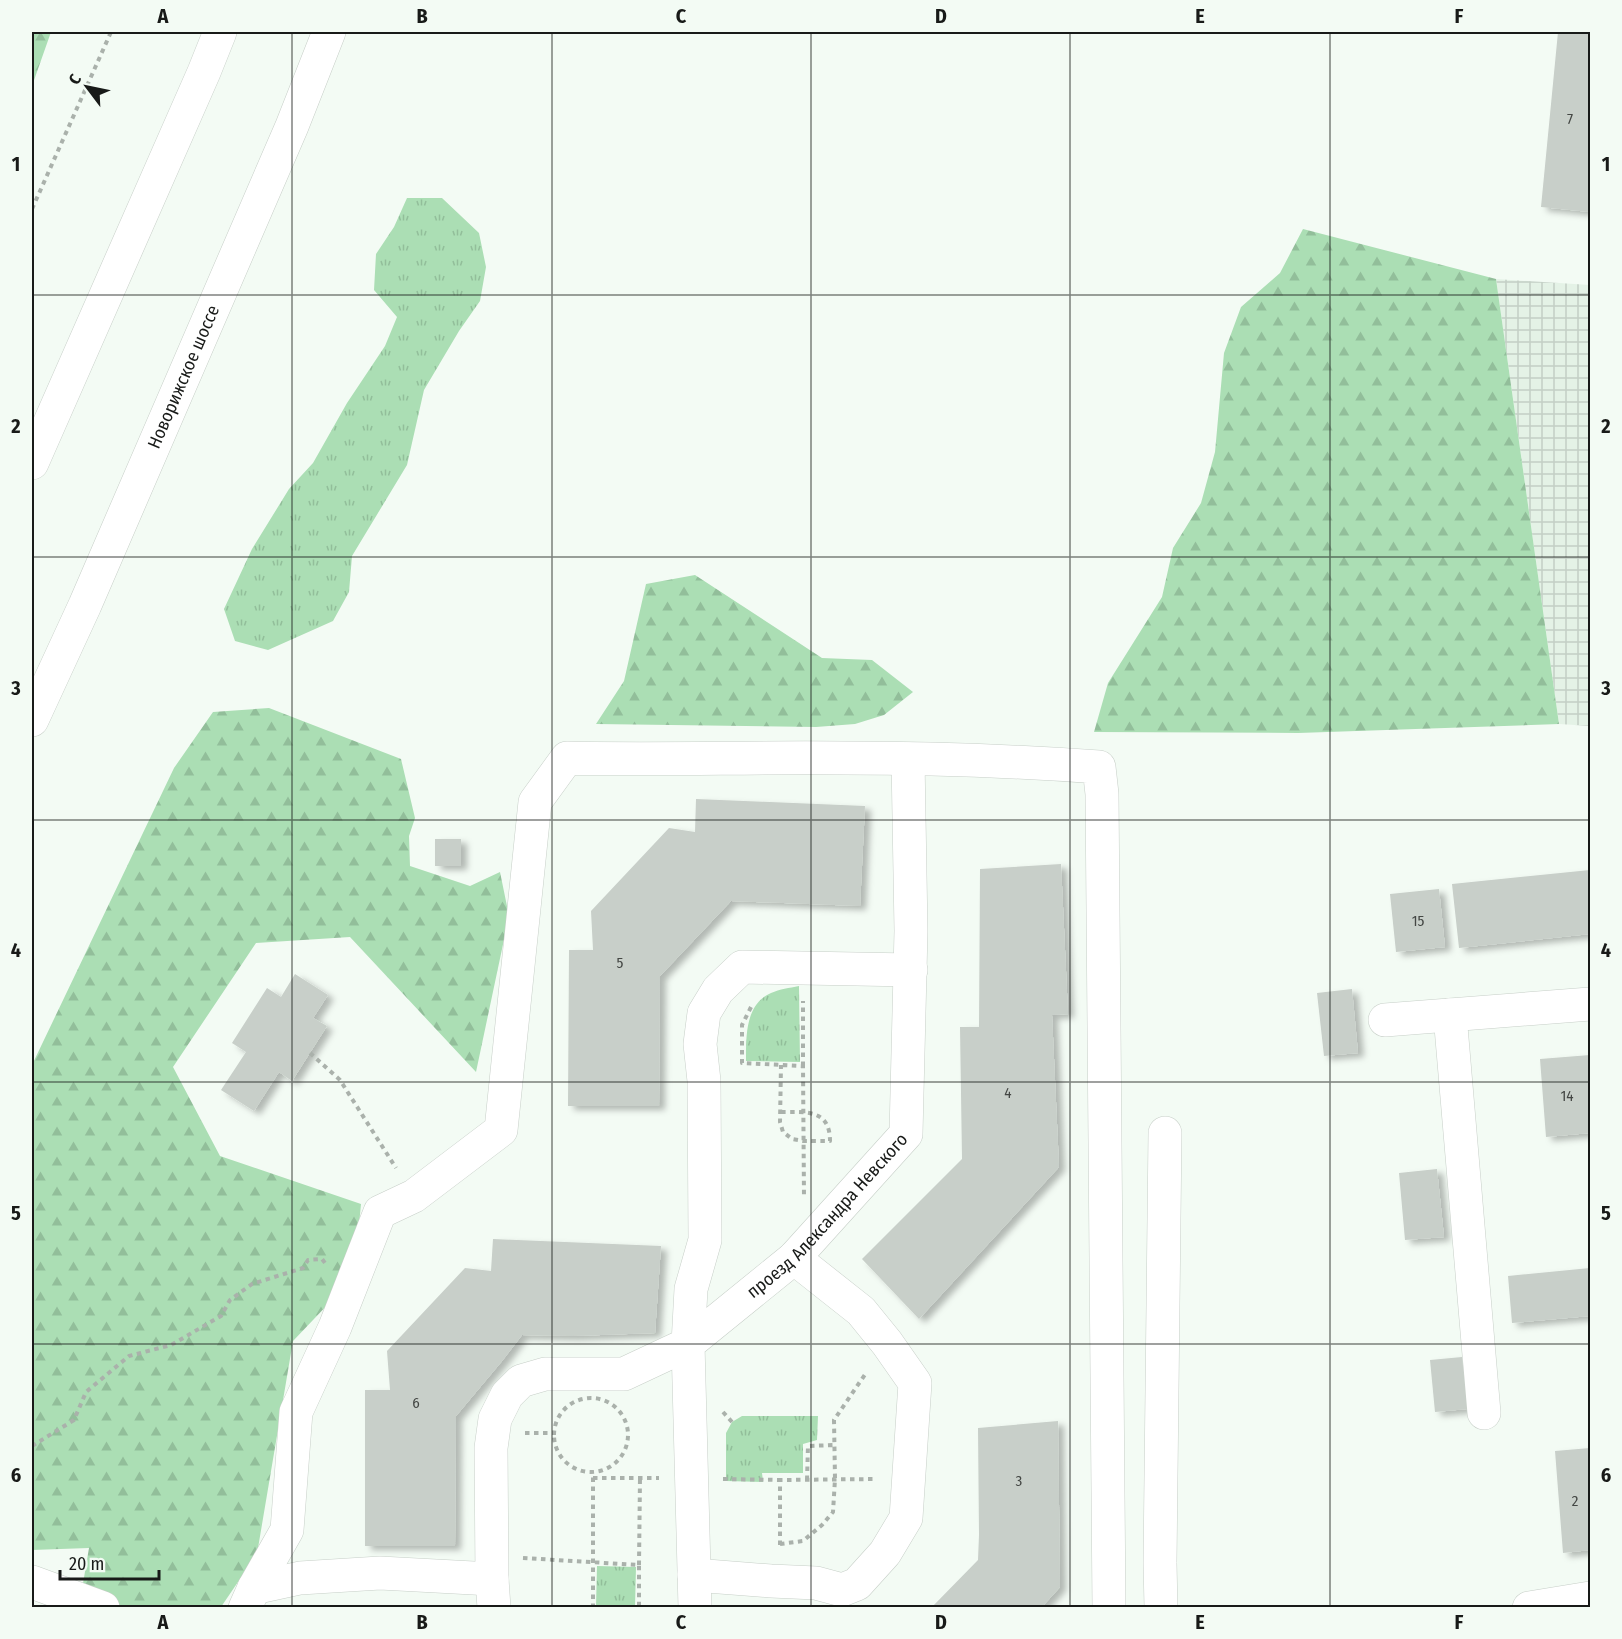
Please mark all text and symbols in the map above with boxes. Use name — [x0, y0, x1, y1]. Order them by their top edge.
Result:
text: A — [157, 4, 170, 28]
text: B — [416, 4, 428, 28]
text: C — [676, 4, 687, 28]
text: D — [935, 4, 947, 28]
text: E — [1195, 4, 1205, 28]
text: F — [1455, 4, 1464, 28]
north arrow — [57, 57, 117, 117]
text: С — [64, 70, 85, 88]
house number: 7 — [1567, 110, 1573, 128]
text: 1 — [12, 152, 20, 176]
text: 1 — [1602, 152, 1610, 176]
street label: Новорижское шоссе — [143, 302, 224, 452]
text: 2 — [10, 414, 21, 438]
text: 2 — [1600, 414, 1611, 438]
text: 3 — [10, 676, 21, 700]
text: 3 — [1600, 676, 1611, 700]
house number: 15 — [1412, 912, 1424, 930]
text: 4 — [11, 938, 21, 962]
text: 4 — [1601, 938, 1611, 962]
house number: 5 — [617, 954, 624, 972]
house number: 4 — [1004, 1084, 1012, 1102]
house number: 14 — [1560, 1087, 1574, 1105]
street label: проезд Александра Невского — [742, 1129, 912, 1303]
text: 5 — [11, 1201, 21, 1225]
text: 5 — [1601, 1201, 1611, 1225]
house number: 6 — [412, 1394, 420, 1412]
text: 6 — [11, 1463, 21, 1487]
text: 6 — [1601, 1463, 1611, 1487]
house number: 3 — [1016, 1472, 1023, 1490]
house number: 2 — [1572, 1492, 1579, 1510]
scale bar — [60, 1543, 159, 1581]
text: 20 m — [69, 1553, 104, 1575]
text: A — [157, 1610, 170, 1634]
text: B — [416, 1610, 428, 1634]
text: C — [676, 1610, 687, 1634]
text: D — [935, 1610, 947, 1634]
text: E — [1195, 1610, 1205, 1634]
text: F — [1455, 1610, 1464, 1634]

